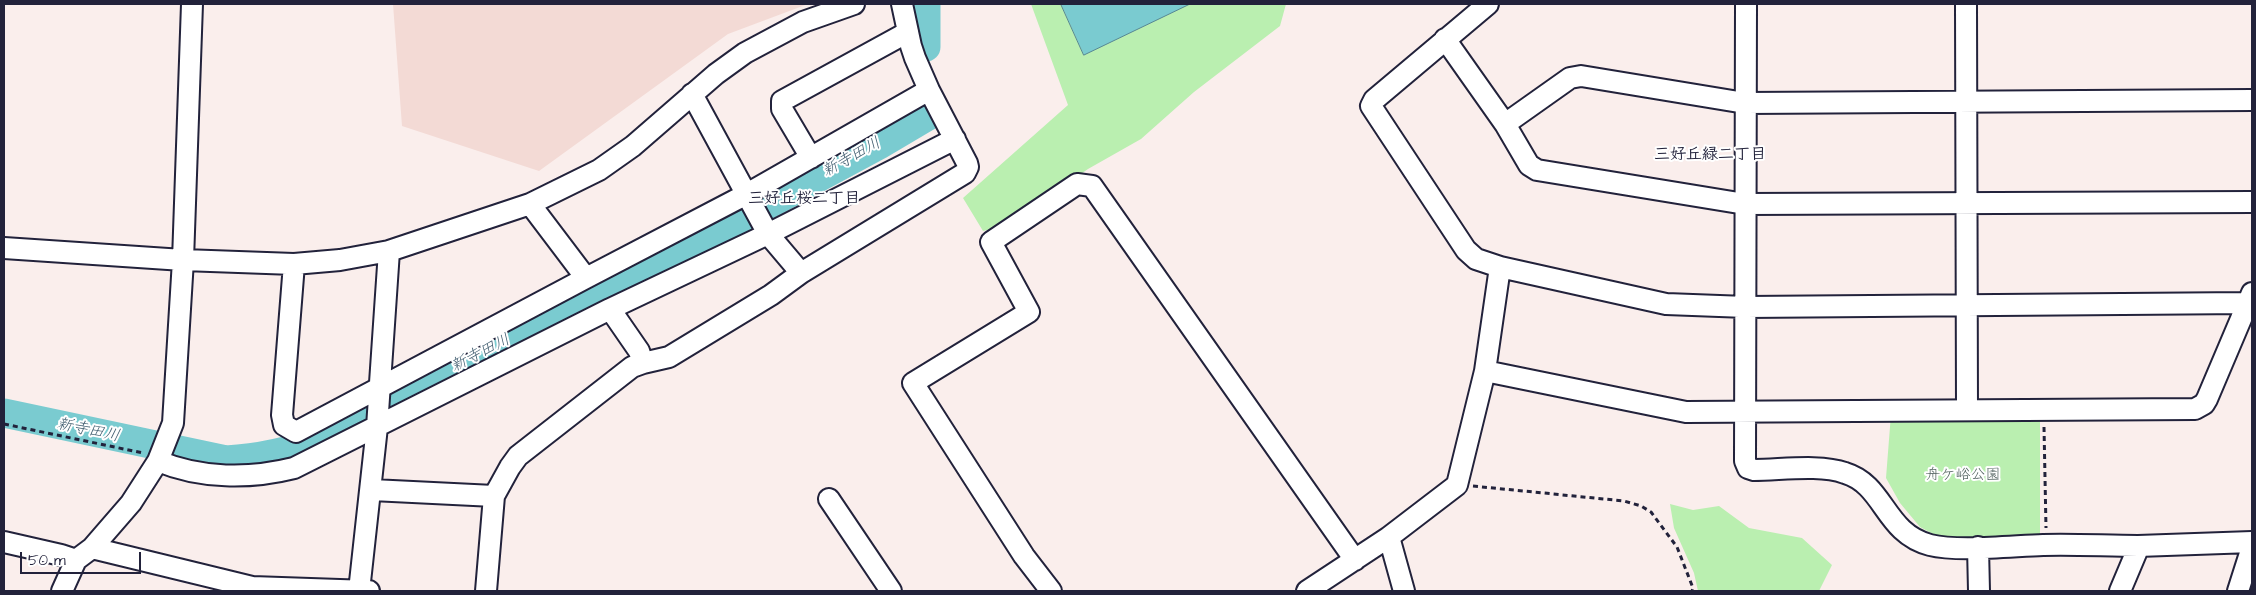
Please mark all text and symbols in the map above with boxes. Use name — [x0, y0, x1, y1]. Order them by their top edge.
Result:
water label: 新寺田川 — [819, 134, 885, 182]
district label: 三好丘緑二丁目 — [1654, 146, 1766, 166]
district label: 三好丘桜二丁目 — [748, 190, 860, 210]
water label: 新寺田川 — [448, 331, 514, 377]
water label: 新寺田川 — [55, 415, 121, 447]
park label: 舟ケ峪公園 — [1926, 467, 2000, 485]
scale bar — [22, 542, 144, 574]
text: 50 m — [28, 550, 66, 571]

